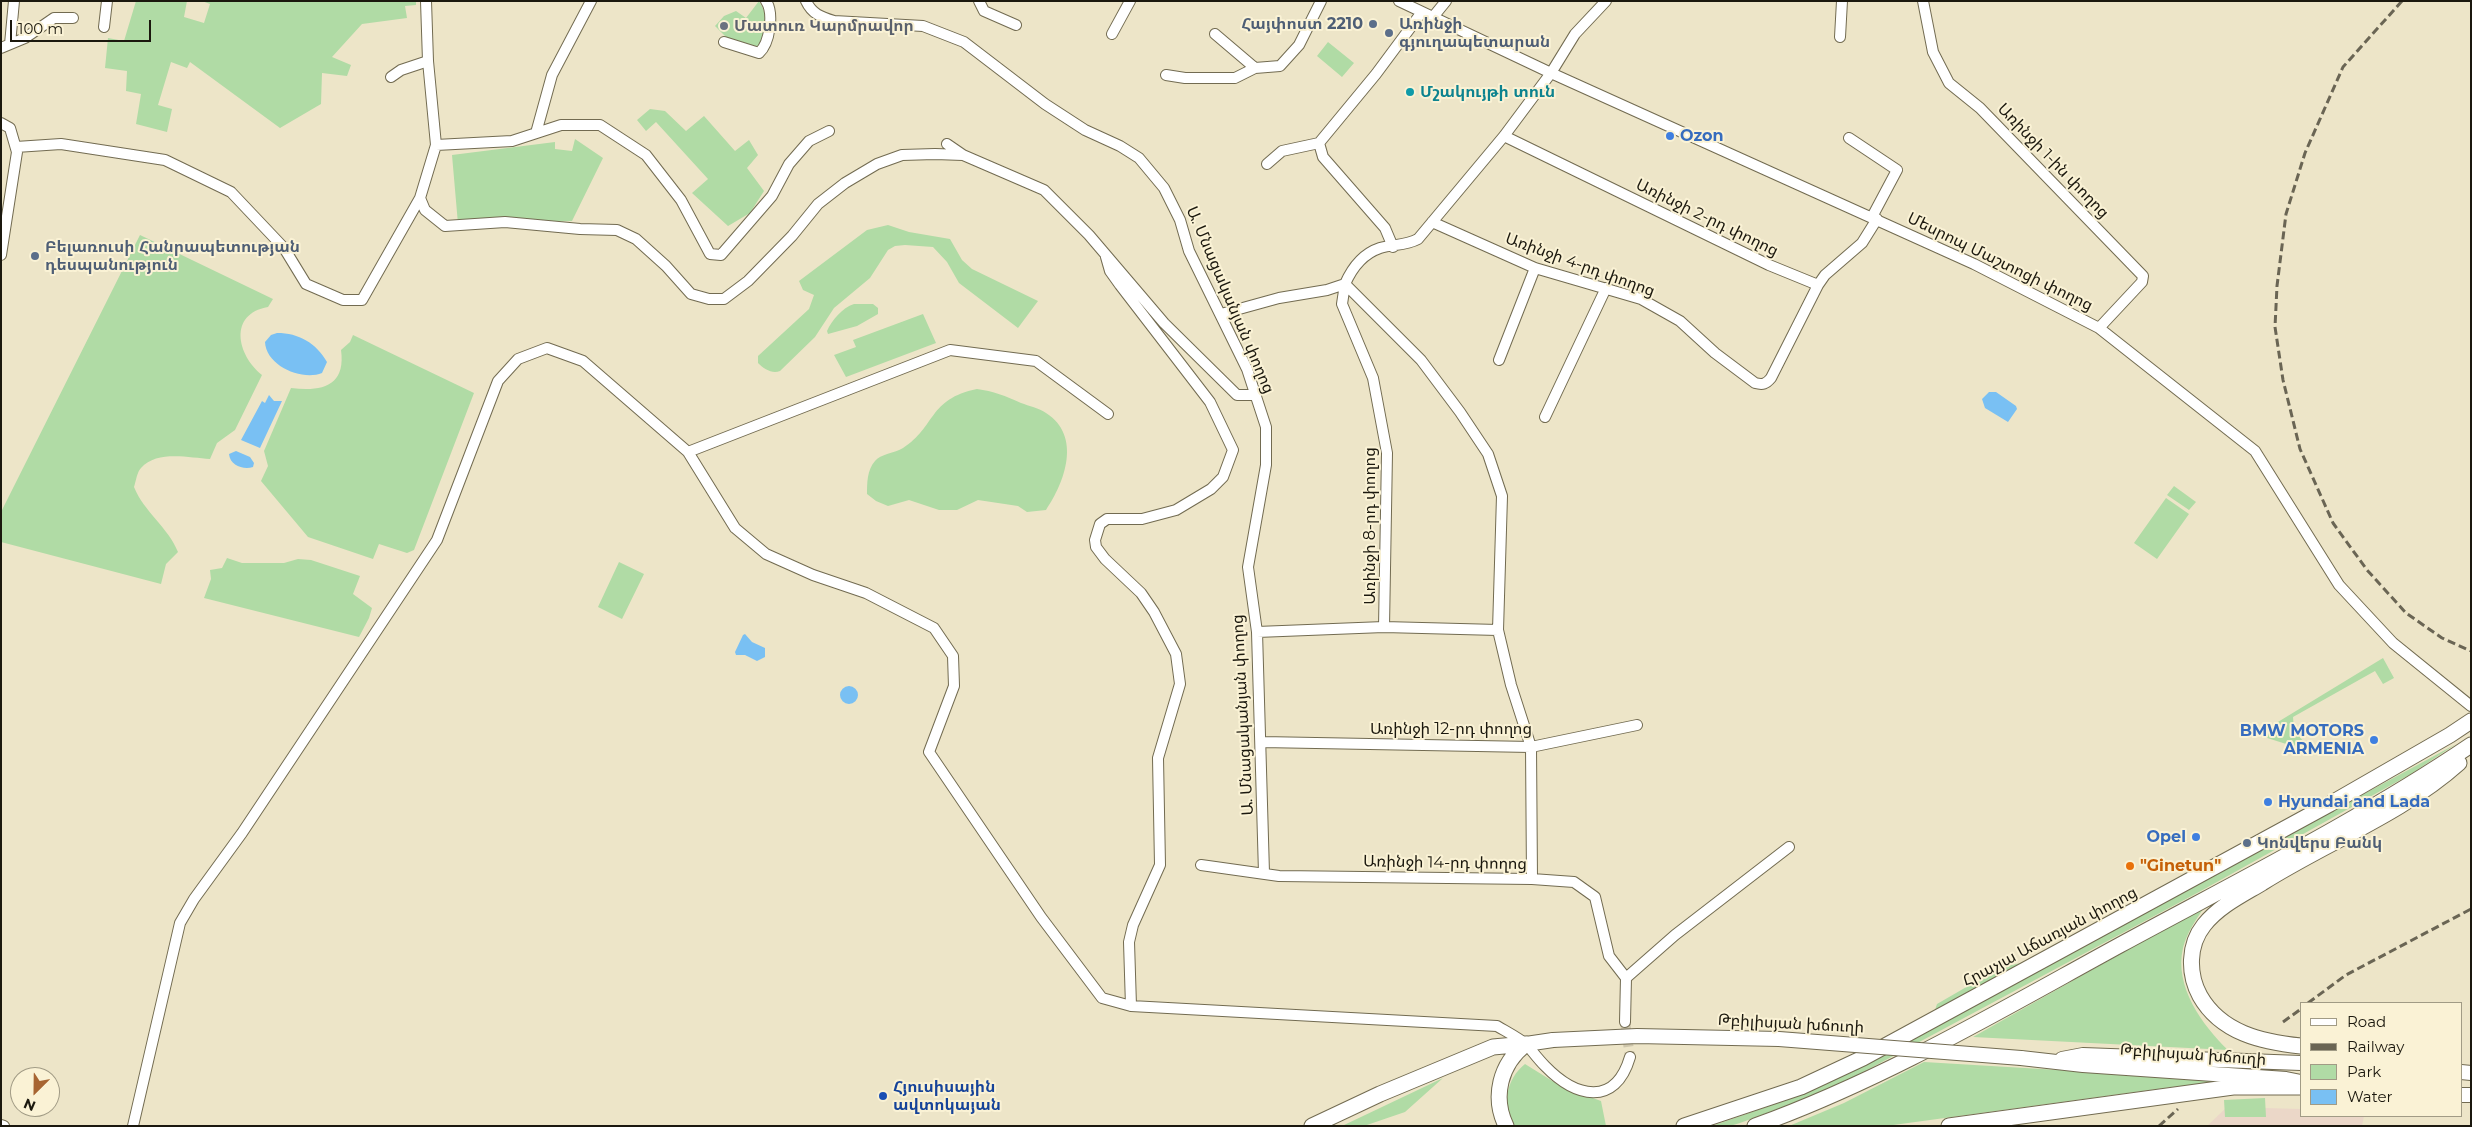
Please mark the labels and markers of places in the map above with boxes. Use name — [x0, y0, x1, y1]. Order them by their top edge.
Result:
place label: Հայփոստ 2210 — [1241, 14, 1363, 34]
place label: Առինջի գյուղապետարան — [1399, 14, 1550, 52]
place label: Մատուռ Կարմրավոր — [734, 16, 914, 36]
marker: Հայփոստ 2210 — [1367, 18, 1379, 30]
marker: Մատուռ Կարմրավոր — [718, 20, 730, 32]
marker: Առինջի գյուղապետարան — [1383, 27, 1395, 39]
place label: Մշակույթի տուն — [1420, 82, 1555, 102]
marker: Մշակույթի տուն — [1404, 86, 1416, 98]
place label: Ozon — [1680, 126, 1724, 146]
marker: Ozon — [1664, 130, 1676, 142]
place label: Բելառուսի Հանրապետության դեսպանություն — [45, 237, 300, 275]
marker: Բելառուսի Հանրապետության դեսպանություն — [29, 250, 41, 262]
place label: BMW MOTORS ARMENIA — [2240, 721, 2364, 759]
marker: BMW MOTORS ARMENIA — [2368, 734, 2380, 746]
place label: Hyundai and Lada — [2278, 792, 2430, 812]
marker: Hyundai and Lada — [2262, 796, 2274, 808]
place label: Opel — [2147, 827, 2186, 847]
marker: Opel — [2190, 831, 2202, 843]
place label: Կոնվերս Բանկ — [2257, 833, 2382, 853]
marker: Կոնվերս Բանկ — [2241, 837, 2253, 849]
place label: "Ginetun" — [2140, 856, 2221, 876]
marker: "Ginetun" — [2124, 860, 2136, 872]
place label: Հյուսիսային ավտոկայան — [893, 1077, 1001, 1115]
marker: Հյուսիսային ավտոկայան — [877, 1090, 889, 1102]

